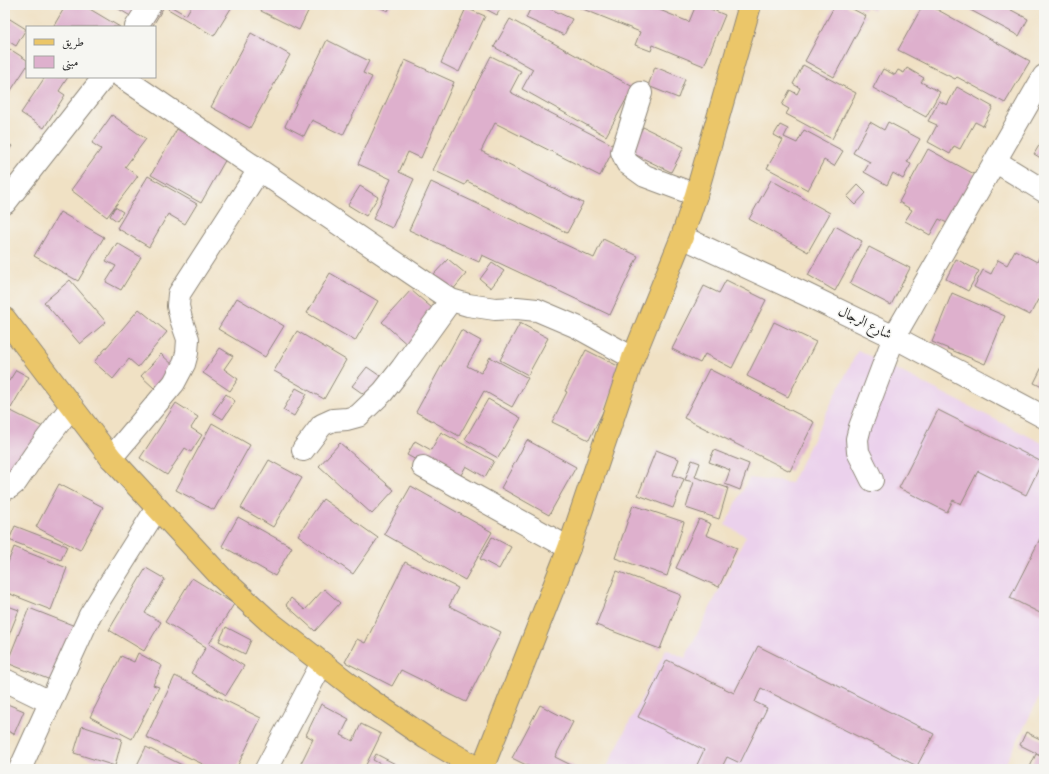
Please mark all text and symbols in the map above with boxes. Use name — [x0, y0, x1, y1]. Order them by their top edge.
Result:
legend — [26, 26, 156, 78]
text: طريق — [62, 35, 84, 50]
text: مبنى — [62, 55, 78, 71]
street label: شارع الرجال — [834, 302, 895, 346]

